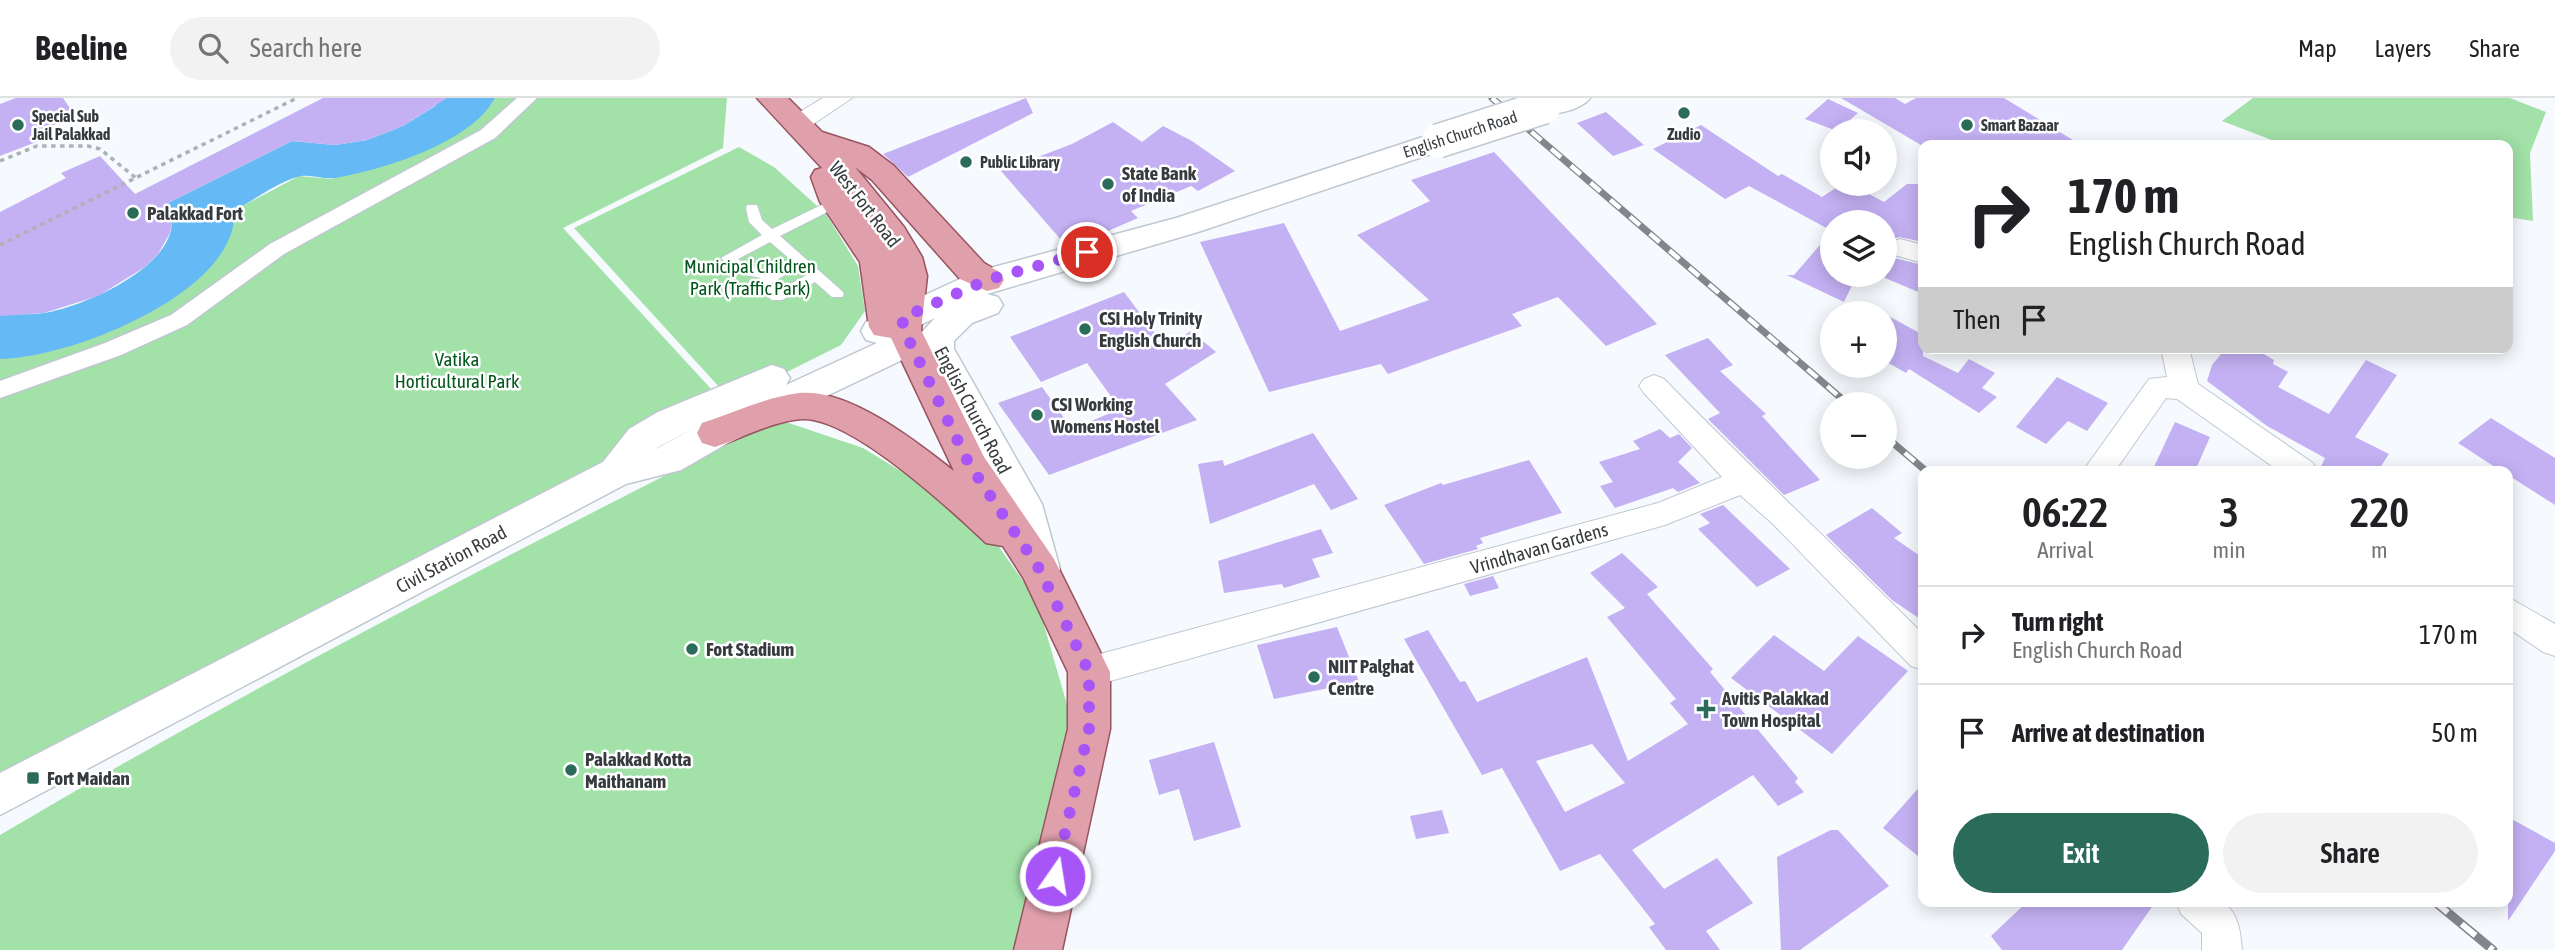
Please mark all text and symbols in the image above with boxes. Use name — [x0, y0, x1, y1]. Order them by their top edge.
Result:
search box — [170, 17, 660, 80]
text: Beeline — [35, 29, 128, 67]
icon: search — [194, 29, 232, 67]
text: Search here — [250, 33, 362, 63]
text: Map — [2298, 35, 2337, 62]
text: Layers — [2375, 35, 2431, 62]
text: Share — [2469, 35, 2520, 62]
marker: Zudio — [1676, 105, 1692, 121]
place label: Special Sub Jail Palakkad — [31, 107, 111, 143]
street label: English Church Road — [1401, 107, 1520, 162]
place label: Smart Bazaar — [1981, 116, 2059, 134]
marker: Special Sub Jail Palakkad — [10, 117, 26, 133]
marker: Smart Bazaar — [1959, 117, 1975, 133]
map controls — [1820, 119, 1897, 469]
button: sound — [1820, 119, 1897, 196]
place label: Zudio — [1667, 125, 1701, 143]
place label: Public Library — [980, 153, 1060, 171]
marker: Public Library — [958, 154, 974, 170]
street label: West Fort Road — [825, 157, 905, 251]
place label: State Bank of India — [1122, 162, 1197, 206]
text: 170 m — [2068, 167, 2179, 223]
icon: right — [1953, 168, 2044, 259]
marker: State Bank of India — [1100, 176, 1116, 192]
place label: Palakkad Fort — [147, 202, 243, 224]
marker: Palakkad Fort — [125, 205, 141, 221]
button: layers — [1820, 210, 1897, 287]
pin — [1057, 222, 1117, 282]
text: English Church Road — [2068, 225, 2306, 262]
icon: arrive — [1068, 233, 1106, 271]
park label: Municipal Children Park (Traffic Park) — [684, 255, 816, 299]
button: + — [1820, 301, 1897, 378]
icon: arrive — [2015, 301, 2053, 339]
text: Then — [1953, 305, 2001, 335]
place label: CSI Holy Trinity English Church — [1099, 307, 1202, 351]
marker: CSI Holy Trinity English Church — [1077, 321, 1093, 337]
street label: English Church Road — [930, 343, 1016, 477]
park label: Vatika Horticultural Park — [395, 348, 520, 392]
button: − — [1820, 392, 1897, 469]
place label: CSI Working Womens Hostel — [1050, 393, 1161, 437]
marker: CSI Working Womens Hostel — [1029, 407, 1045, 423]
text: 06:22 — [2022, 488, 2109, 536]
text: 3 — [2219, 488, 2239, 536]
text: 220 — [2350, 488, 2409, 536]
street label: Vrindhavan Gardens — [1468, 518, 1611, 578]
street label: Civil Station Road — [392, 521, 510, 597]
text: Arrival — [2037, 537, 2093, 563]
text: min — [2213, 537, 2246, 563]
text: m — [2371, 537, 2388, 563]
text: Turn right — [2012, 607, 2103, 637]
icon: right — [1953, 616, 1991, 654]
text: 170 m — [2419, 620, 2478, 650]
text: English Church Road — [2012, 637, 2183, 663]
place label: Fort Stadium — [706, 638, 794, 660]
marker: Fort Stadium — [684, 641, 700, 657]
place label: NIIT Palghat Centre — [1328, 655, 1415, 699]
marker: NIIT Palghat Centre — [1306, 669, 1322, 685]
place label: Avitis Palakkad Town Hospital — [1721, 687, 1829, 731]
marker: Avitis Palakkad Town Hospital — [1696, 699, 1716, 719]
icon: arrive — [1953, 714, 1991, 752]
text: Arrive at destination — [2012, 718, 2205, 748]
text: 50 m — [2431, 718, 2478, 748]
place label: Palakkad Kotta Maithanam — [585, 748, 692, 792]
marker: Palakkad Kotta Maithanam — [563, 762, 579, 778]
place label: Fort Maidan — [47, 767, 130, 789]
marker: Fort Maidan — [25, 770, 41, 786]
button: Exit — [1953, 813, 2209, 893]
button: Share — [2223, 813, 2478, 893]
position arrow — [1018, 839, 1092, 913]

